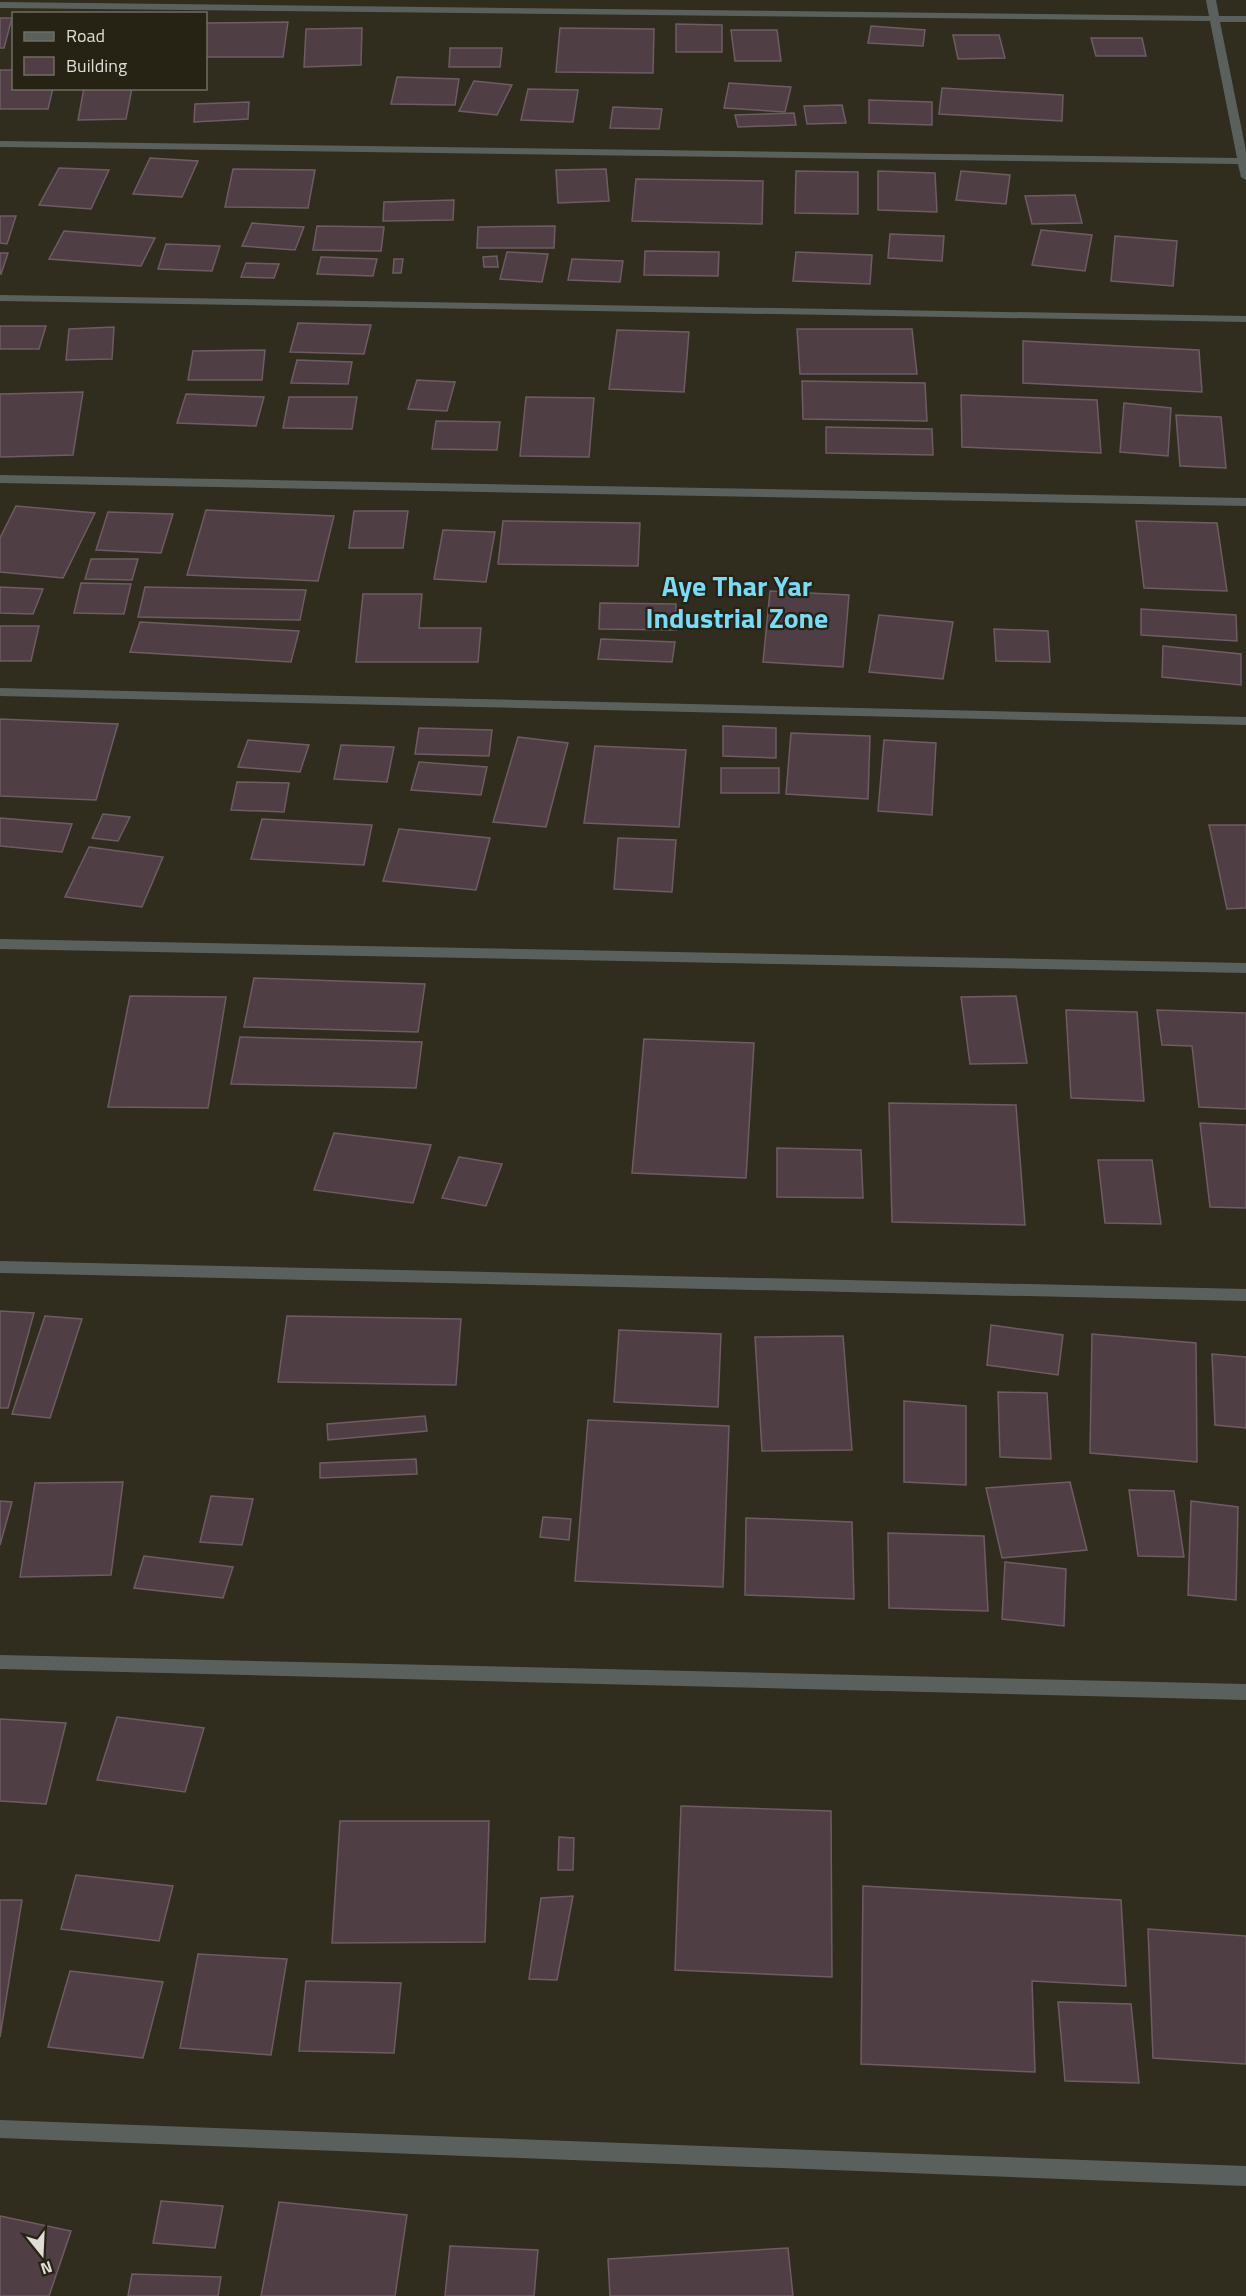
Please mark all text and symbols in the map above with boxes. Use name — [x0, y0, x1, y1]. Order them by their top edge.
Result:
legend — [12, 12, 207, 90]
text: Road — [66, 22, 105, 49]
text: Building — [66, 52, 127, 79]
district label: Aye Thar Yar Industrial Zone — [646, 564, 828, 639]
north arrow — [12, 2224, 72, 2284]
text: N — [38, 2255, 56, 2281]

